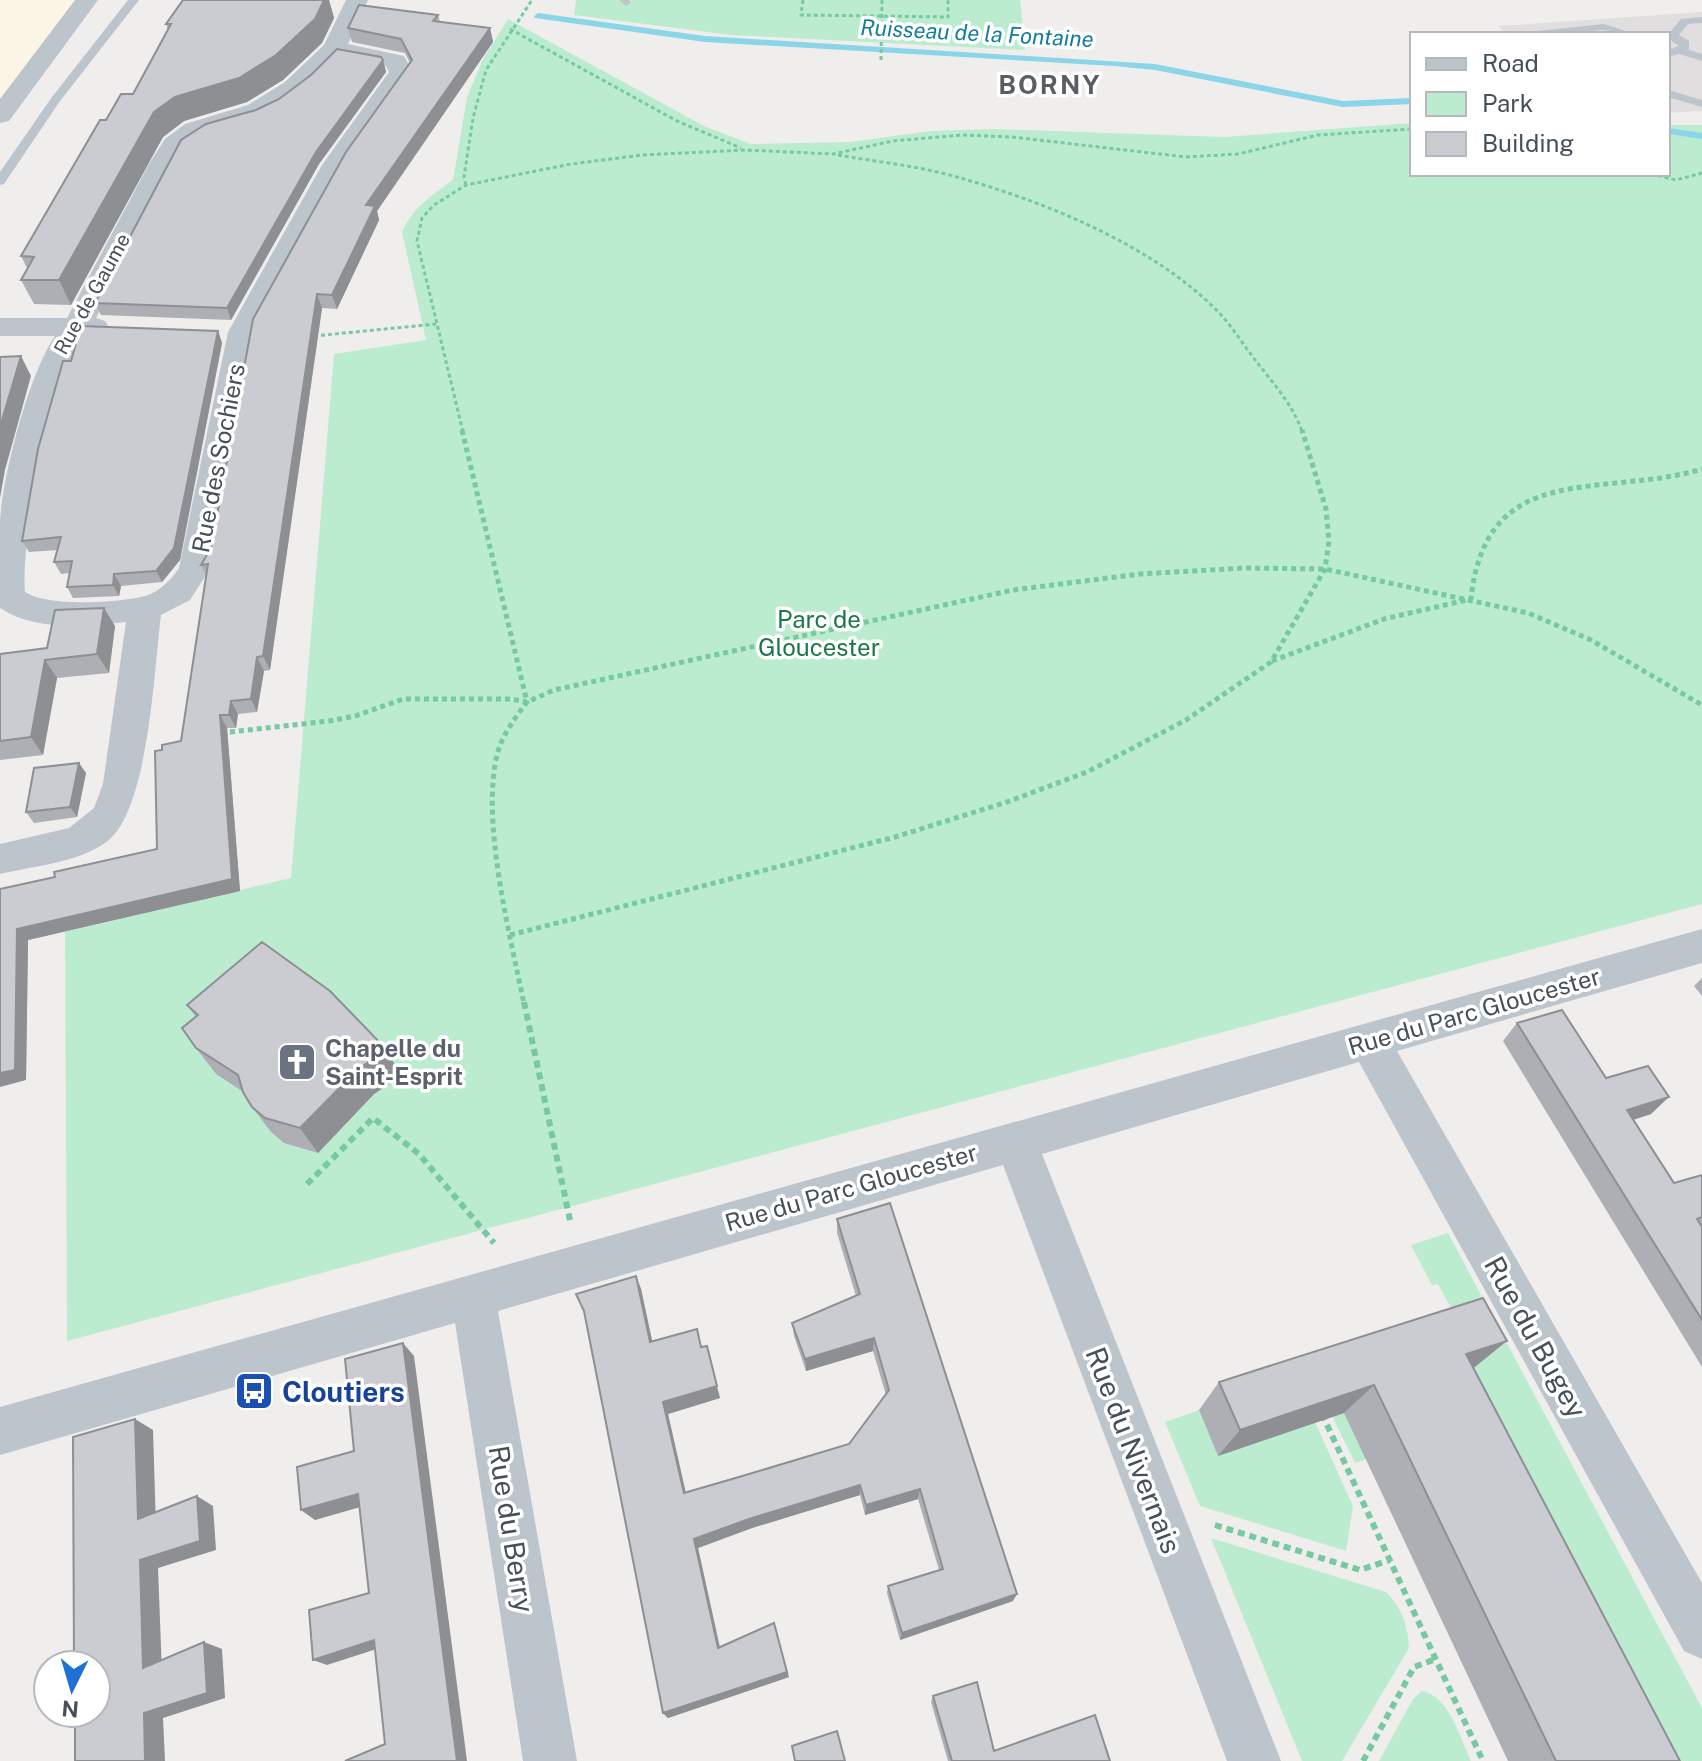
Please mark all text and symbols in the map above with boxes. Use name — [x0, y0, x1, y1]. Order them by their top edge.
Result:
water label: Ruisseau de la Fontaine — [860, 14, 1094, 52]
legend — [1410, 32, 1670, 176]
text: Road — [1482, 49, 1539, 77]
district label: BORNY — [998, 69, 1102, 100]
text: Park — [1482, 89, 1533, 117]
text: Building — [1482, 129, 1574, 157]
street label: Rue de Gaume — [49, 229, 135, 359]
street label: Rue des Sochiers — [186, 361, 250, 555]
park label: Parc de Gloucester — [758, 605, 880, 661]
street label: Rue du Parc Gloucester — [1345, 962, 1603, 1060]
place label: Chapelle du Saint-Esprit — [325, 1034, 463, 1090]
church icon: Chapelle du Saint-Esprit — [276, 1041, 318, 1083]
street label: Rue du Parc Gloucester — [722, 1138, 980, 1236]
street label: Rue du Bugey — [1478, 1251, 1594, 1423]
street label: Rue du Nivernais — [1079, 1342, 1189, 1558]
bus stop icon: Cloutiers — [233, 1370, 275, 1412]
place label: Cloutiers — [282, 1375, 405, 1408]
street label: Rue du Berry — [482, 1443, 542, 1615]
north arrow — [32, 1649, 112, 1729]
text: N — [61, 1695, 80, 1723]

